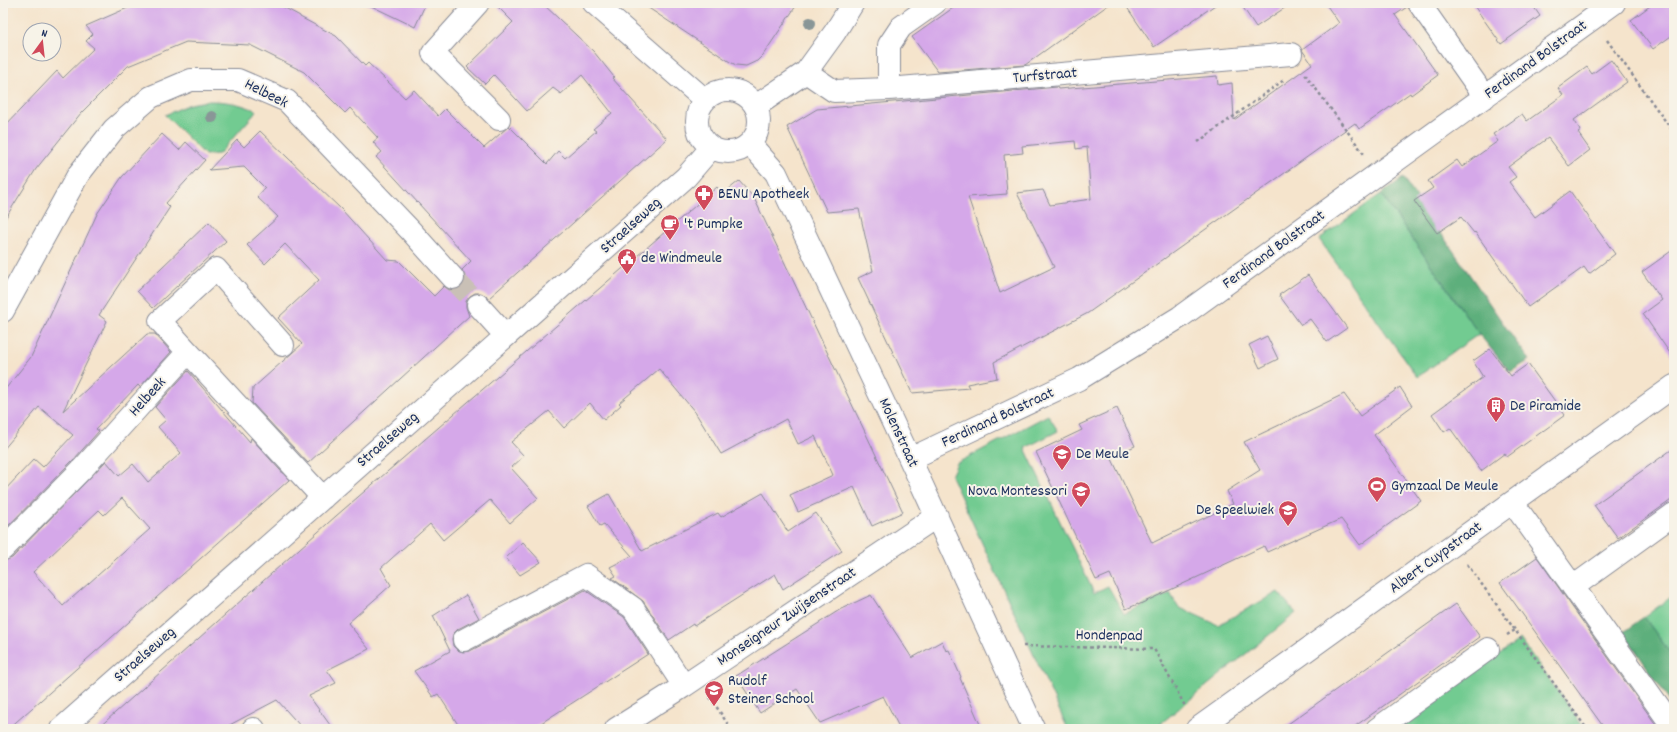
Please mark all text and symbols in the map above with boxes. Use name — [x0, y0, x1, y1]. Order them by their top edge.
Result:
street label: Ferdinand Bolstraat — [1480, 15, 1592, 105]
north arrow — [22, 22, 62, 62]
text: N — [39, 26, 49, 43]
street label: Turfstraat — [1012, 62, 1078, 90]
street label: Helbeek — [240, 73, 292, 115]
pharmacy icon: BENU Apotheek — [693, 183, 715, 211]
place label: BENU Apotheek — [718, 183, 809, 206]
street label: Straelseweg — [595, 192, 667, 260]
street label: Ferdinand Bolstraat — [1218, 205, 1330, 295]
cafe icon: 't Pumpke — [659, 213, 681, 241]
place label: 't Pumpke — [684, 213, 743, 236]
public building icon: de Windmeule — [616, 247, 638, 275]
place label: de Windmeule — [641, 247, 722, 270]
street label: Helbeek — [124, 372, 172, 422]
street label: Ferdinand Bolstraat — [938, 382, 1058, 454]
street label: Molenstraat — [872, 395, 924, 472]
building icon: De Piramide — [1485, 395, 1507, 423]
place label: De Piramide — [1510, 395, 1581, 418]
street label: Straelseweg — [352, 407, 424, 473]
school or university icon: De Meule — [1051, 443, 1073, 471]
place label: De Meule — [1076, 443, 1129, 466]
sports icon: Gymzaal De Meule — [1366, 475, 1388, 503]
place label: Gymzaal De Meule — [1391, 475, 1498, 498]
place label: Nova Montessori — [968, 480, 1067, 503]
school or university icon: Nova Montessori — [1070, 480, 1092, 508]
place label: De Speelwiek — [1196, 499, 1274, 522]
school or university icon: De Speelwiek — [1277, 499, 1299, 527]
street label: Albert Cuypstraat — [1385, 516, 1487, 600]
street label: Monseigneur Zwijsenstraat — [713, 562, 861, 672]
street label: Straelseweg — [109, 622, 181, 688]
street label: Hondenpad — [1075, 624, 1143, 648]
place label: Rudolf Steiner School — [728, 670, 814, 711]
school or university icon: Rudolf Steiner School — [703, 679, 725, 707]

